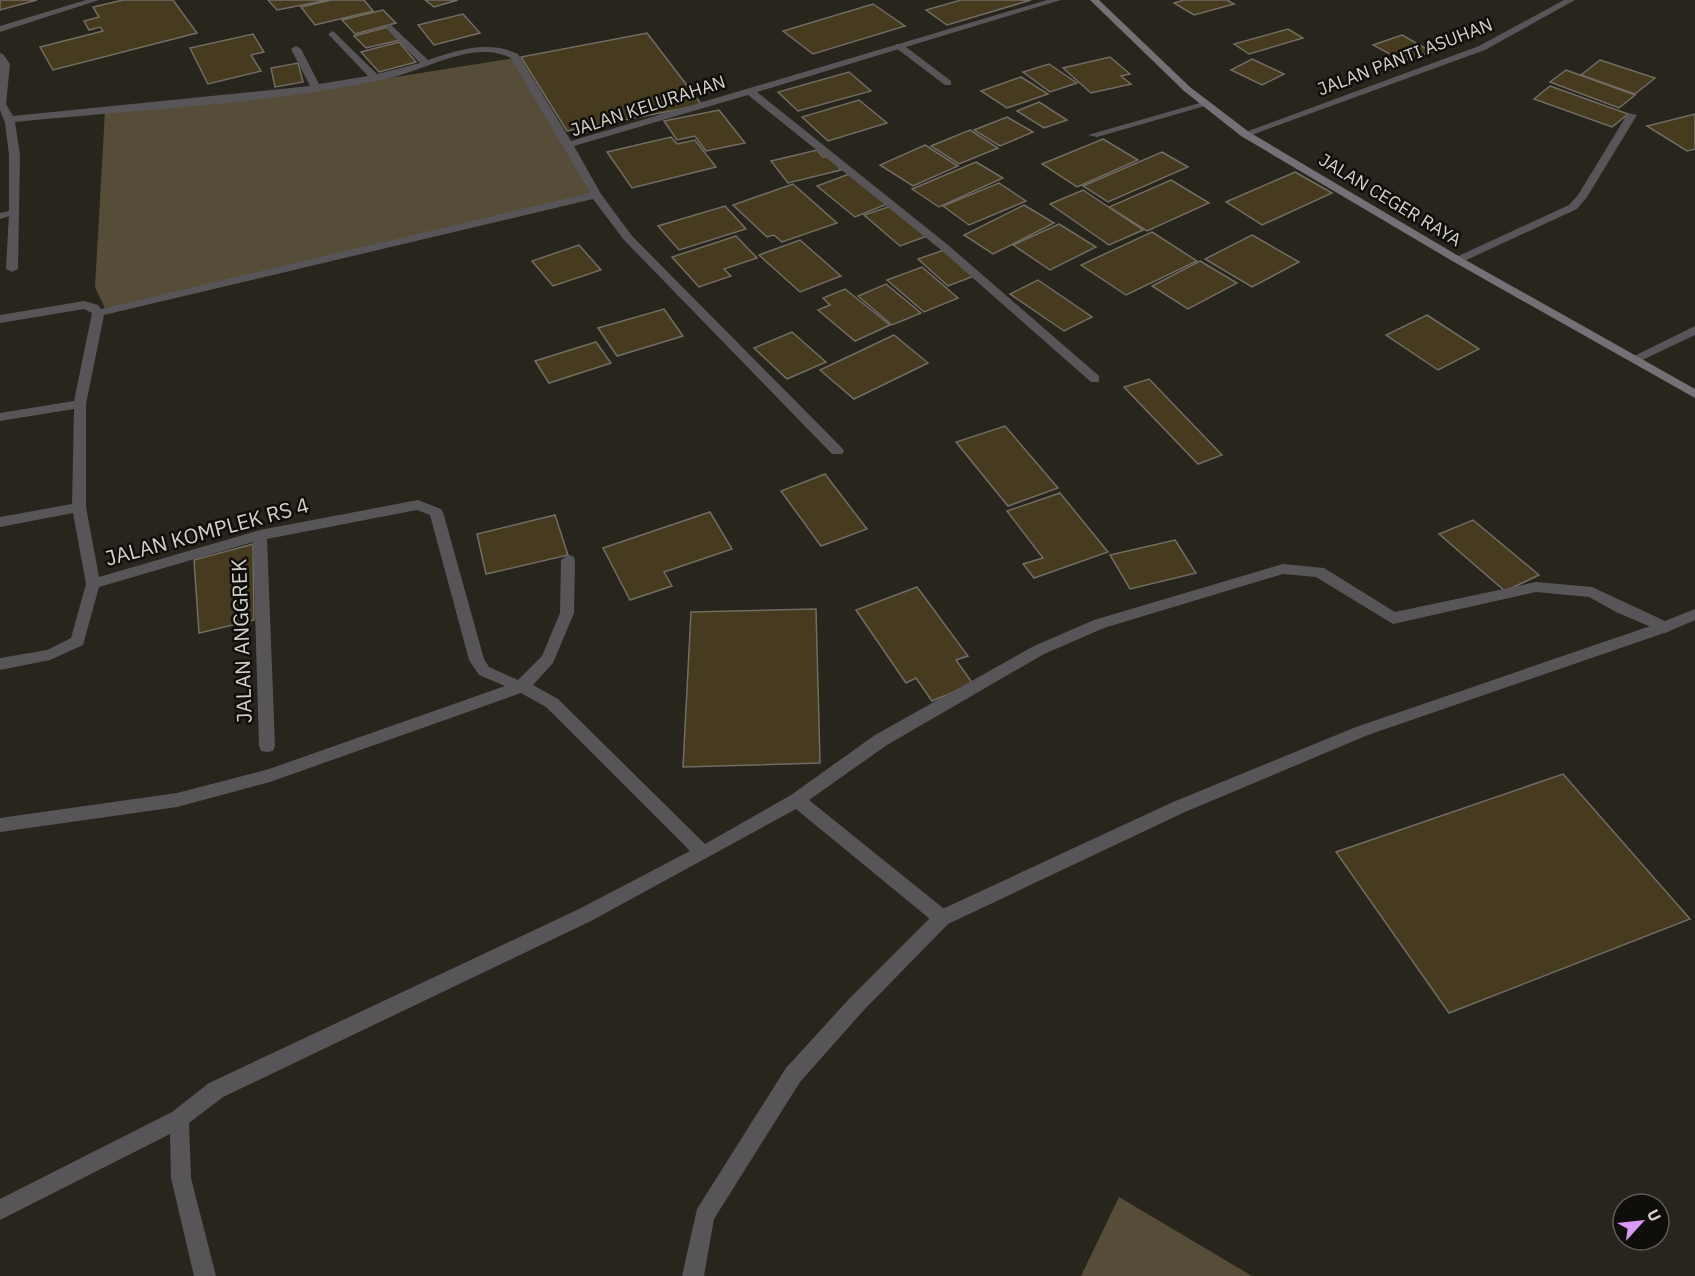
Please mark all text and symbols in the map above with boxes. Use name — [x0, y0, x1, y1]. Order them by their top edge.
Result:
street label: JALAN PANTI ASUHAN — [1314, 13, 1496, 101]
street label: JALAN KELURAHAN — [568, 70, 728, 141]
street label: JALAN CEGER RAYA — [1315, 148, 1466, 251]
street label: JALAN KOMPLEK RS 4 — [102, 490, 312, 572]
street label: JALAN ANGGREK — [224, 558, 258, 724]
north arrow — [1611, 1192, 1671, 1252]
text: U — [1643, 1206, 1666, 1225]

